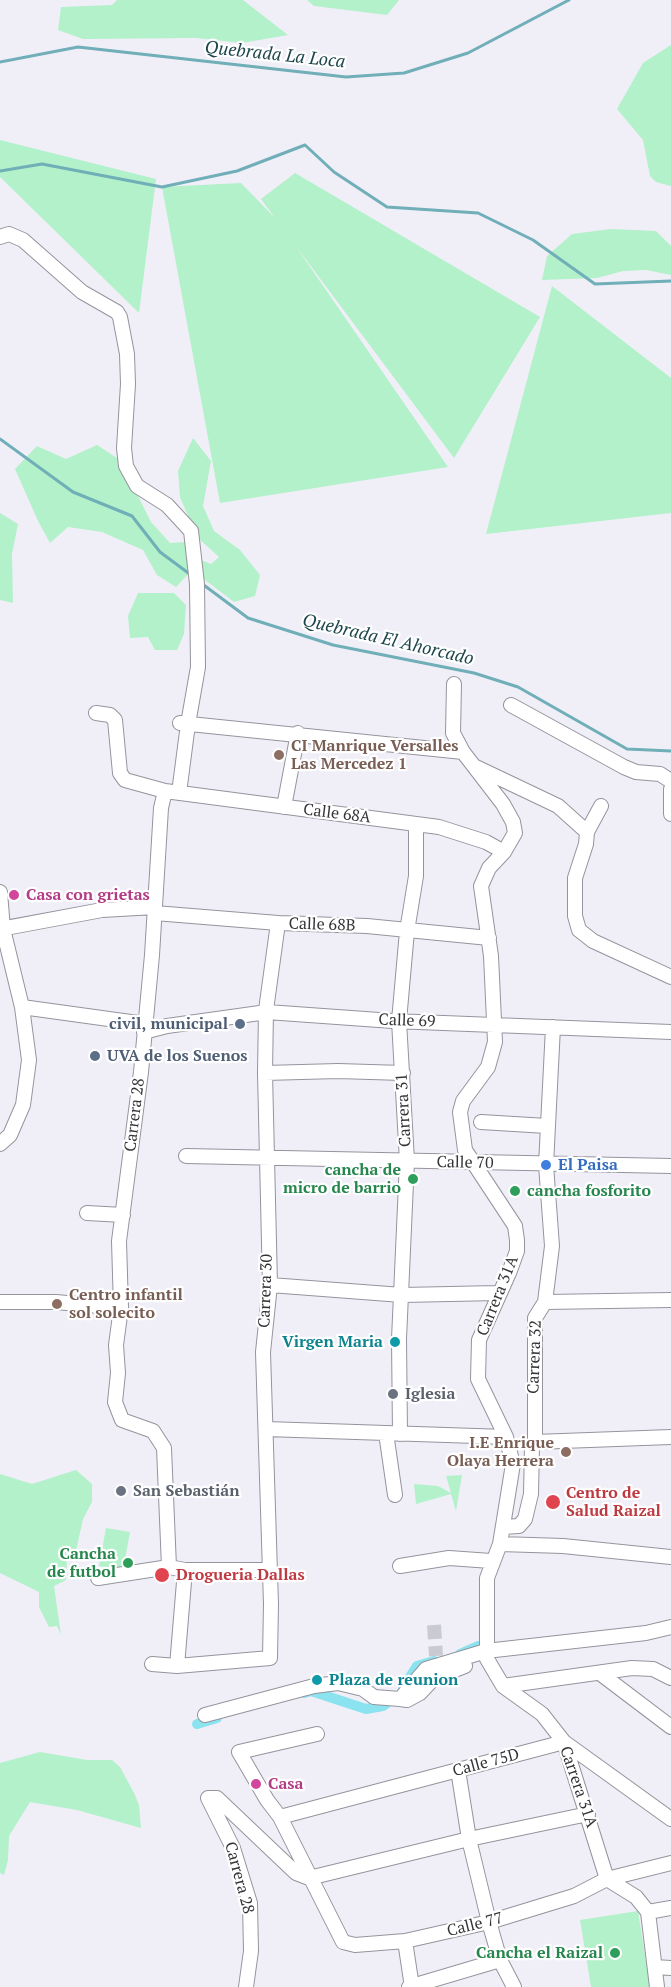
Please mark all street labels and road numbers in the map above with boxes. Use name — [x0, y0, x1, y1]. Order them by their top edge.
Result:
street label: Calle 68A — [302, 800, 372, 828]
street label: Calle 68B — [288, 914, 356, 936]
street label: Calle 69 — [378, 1010, 436, 1032]
street label: Carrera 31 — [392, 1073, 416, 1147]
street label: Carrera 28 — [121, 1077, 149, 1153]
street label: Calle 70 — [436, 1153, 494, 1173]
street label: Carrera 31A — [473, 1253, 523, 1339]
street label: Carrera 30 — [255, 1254, 277, 1328]
street label: Carrera 32 — [524, 1320, 546, 1394]
street label: Carrera 31A — [555, 1744, 601, 1830]
street label: Calle 75D — [451, 1745, 521, 1781]
street label: Carrera 28 — [220, 1840, 258, 1916]
street label: Calle 77 — [445, 1909, 505, 1941]

